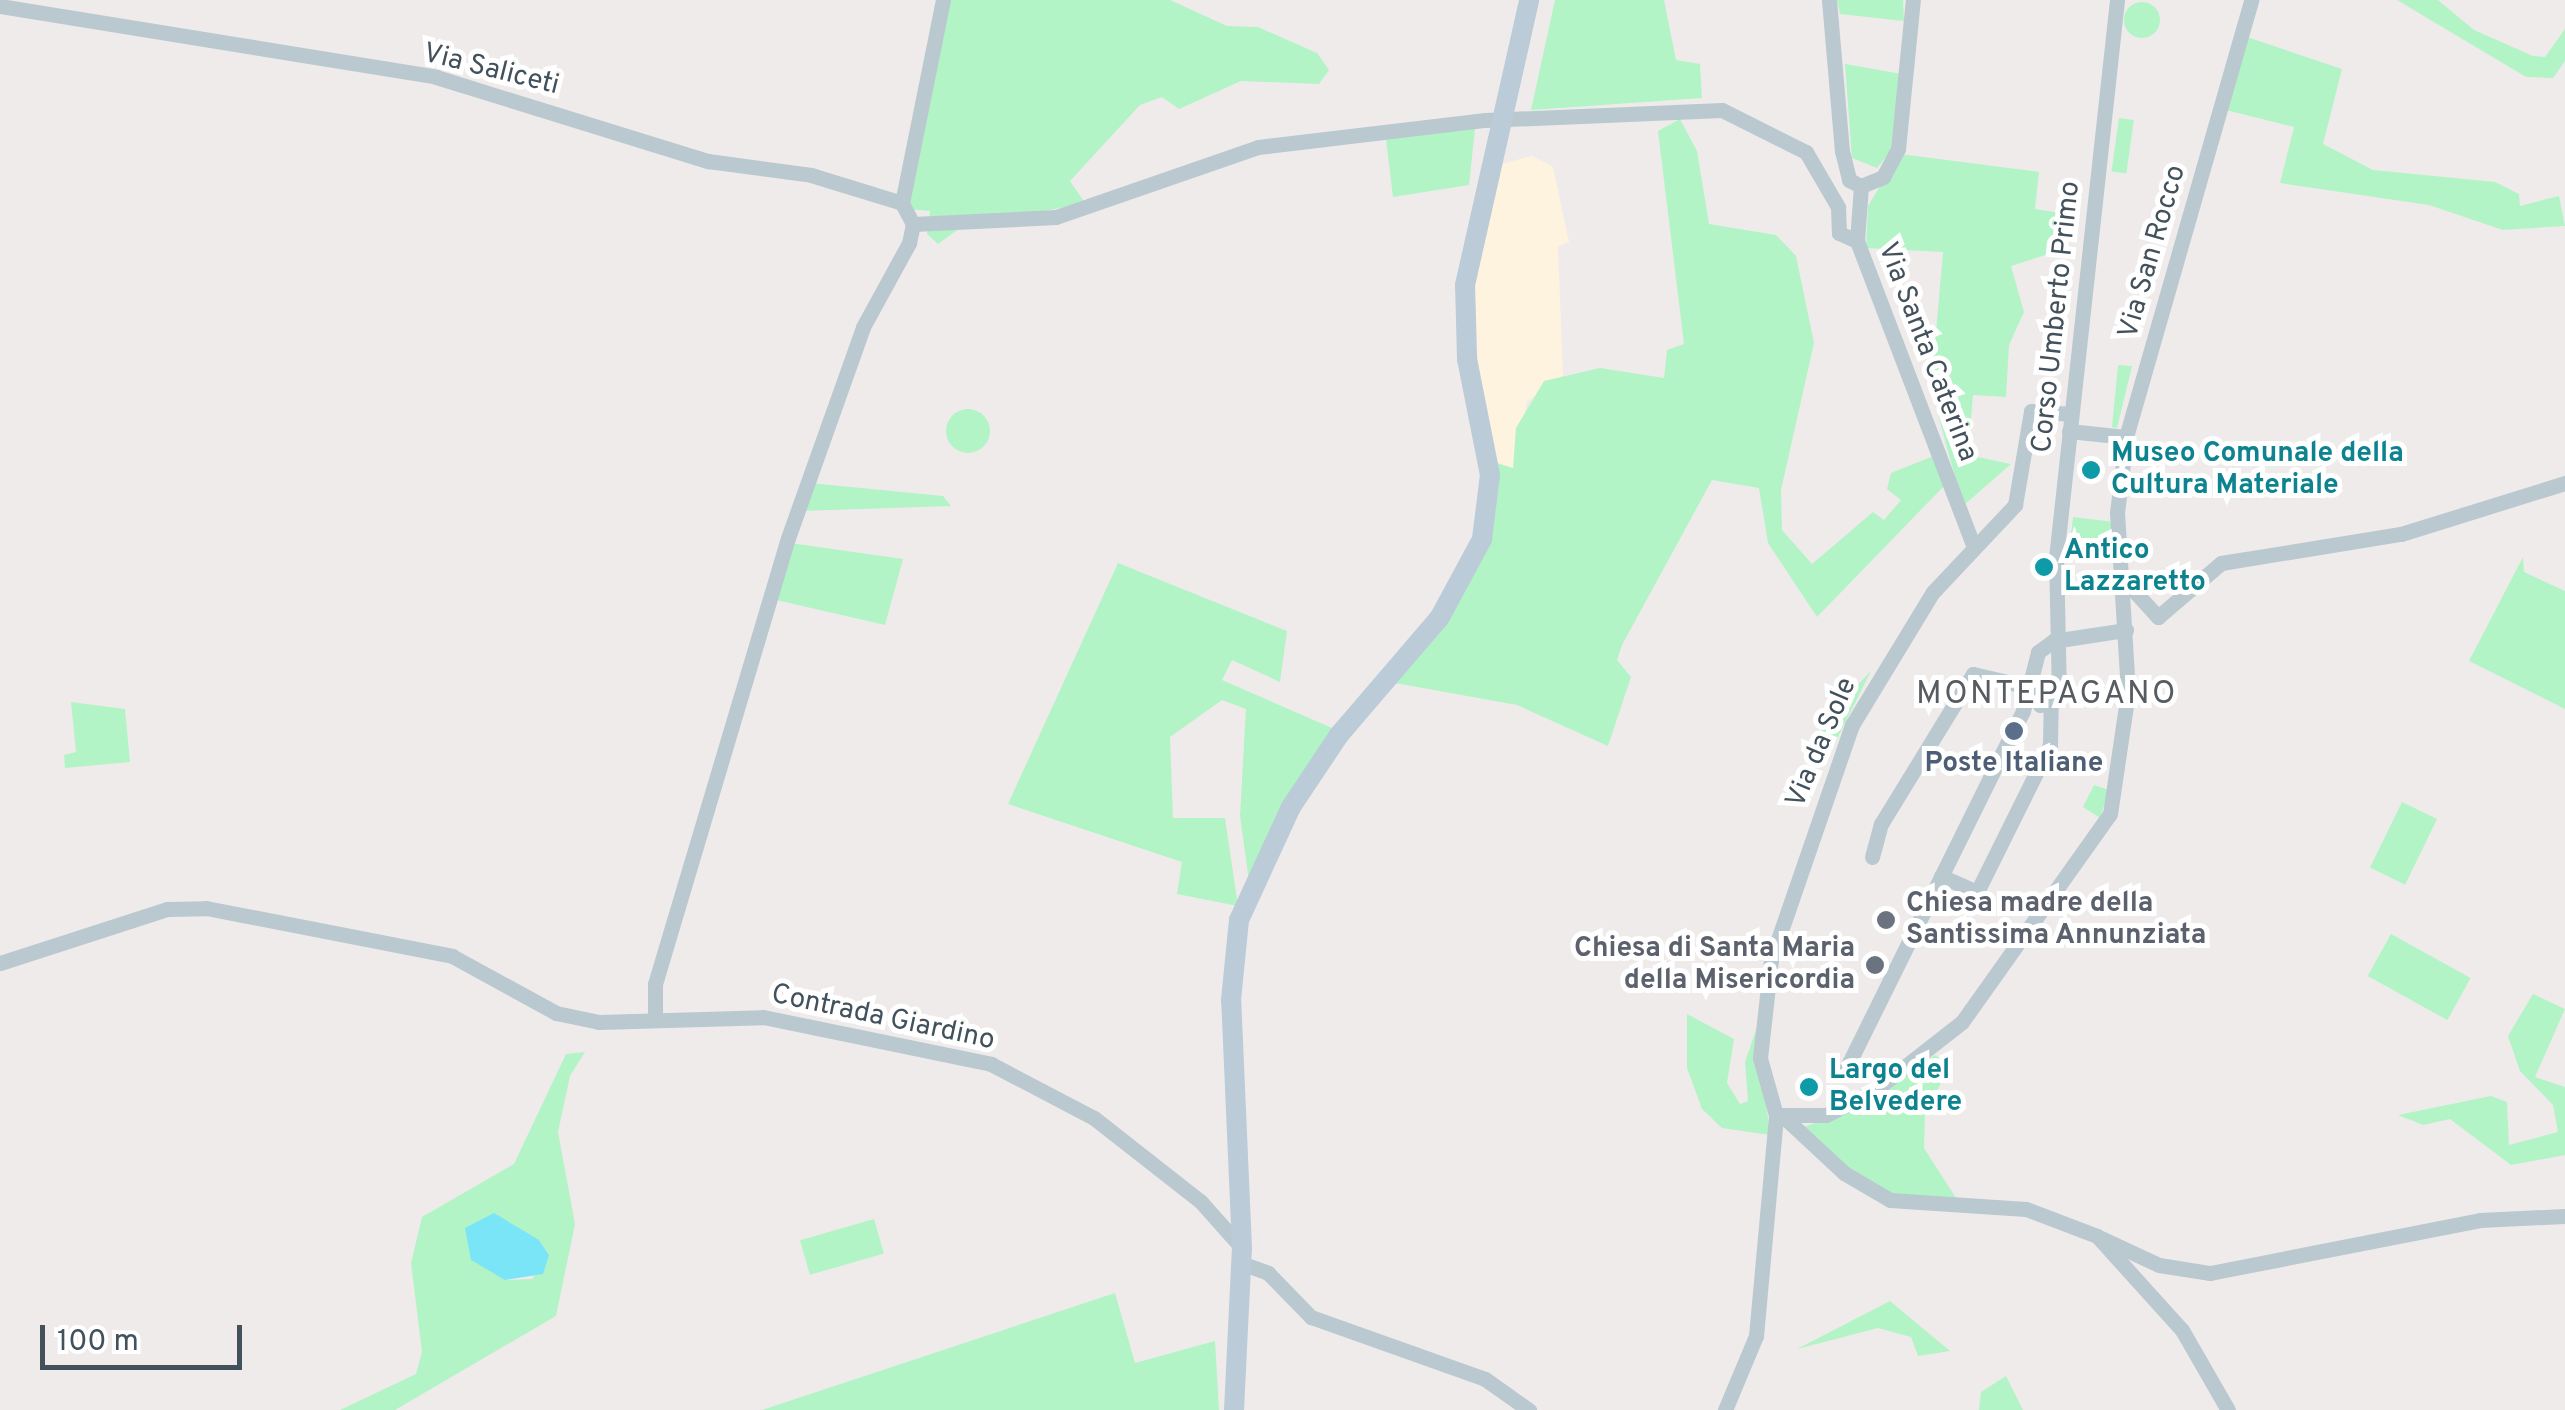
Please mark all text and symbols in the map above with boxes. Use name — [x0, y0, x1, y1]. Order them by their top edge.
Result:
street label: Via Saliceti — [420, 37, 562, 103]
street label: Via San Rocco — [2112, 161, 2194, 343]
street label: Corso Umberto Primo — [2026, 179, 2088, 455]
street label: Via Santa Caterina — [1870, 238, 1984, 466]
place label: Museo Comunale della Cultura Materiale — [2111, 437, 2404, 503]
marker: Museo Comunale della Cultura Materiale — [2080, 459, 2102, 481]
place label: Antico Lazzaretto — [2064, 534, 2206, 600]
marker: Antico Lazzaretto — [2033, 556, 2055, 578]
street label: Via da Sole — [1780, 673, 1864, 813]
district label: MONTEPAGANO — [1916, 676, 2178, 714]
marker: Poste Italiane — [2003, 720, 2025, 742]
place label: Poste Italiane — [1925, 747, 2103, 781]
place label: Chiesa madre della Santissima Annunziata — [1906, 887, 2207, 953]
marker: Chiesa madre della Santissima Annunziata — [1875, 909, 1897, 931]
place label: Chiesa di Santa Maria della Misericordia — [1574, 932, 1855, 998]
marker: Chiesa di Santa Maria della Misericordia — [1864, 954, 1886, 976]
street label: Contrada Giardino — [768, 978, 998, 1058]
place label: Largo del Belvedere — [1829, 1054, 1962, 1120]
marker: Largo del Belvedere — [1798, 1076, 1820, 1098]
scale bar — [45, 1305, 248, 1367]
text: 100 m — [57, 1324, 139, 1361]

